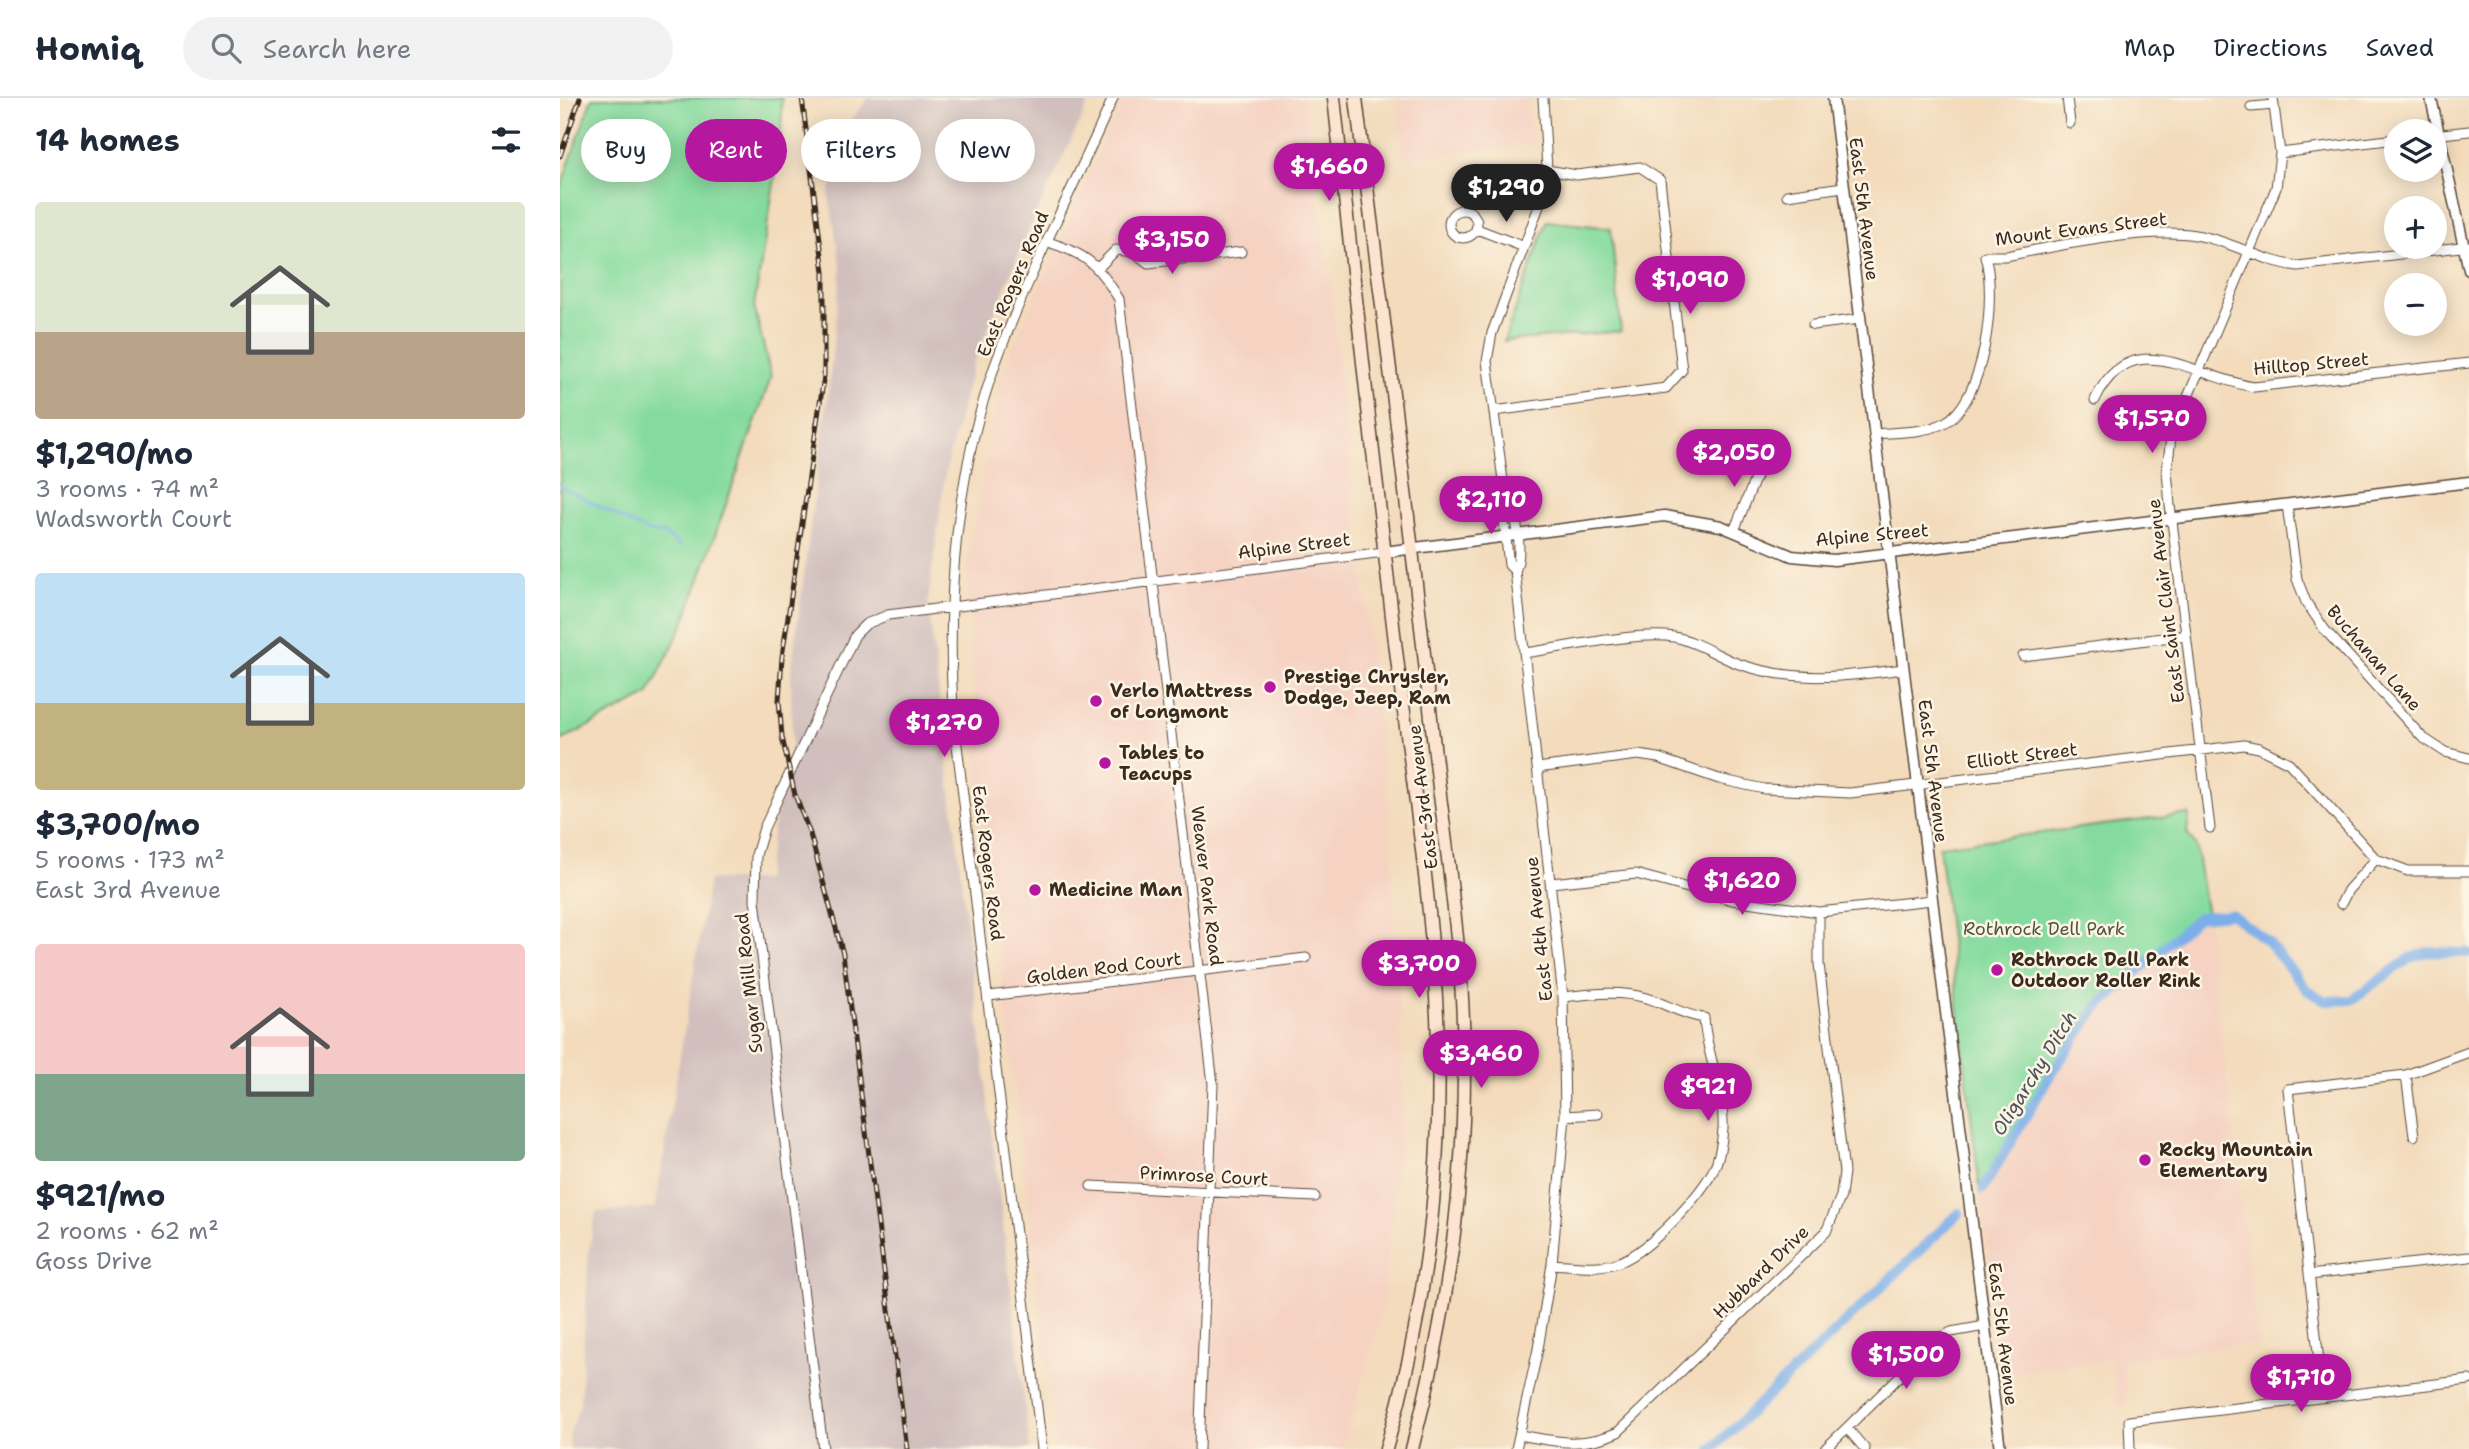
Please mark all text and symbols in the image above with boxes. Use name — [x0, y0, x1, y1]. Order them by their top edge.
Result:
search box — [183, 17, 673, 80]
text: Homiq — [35, 26, 141, 71]
icon: search — [207, 29, 245, 67]
text: Search here — [263, 31, 411, 66]
text: Map — [2124, 32, 2175, 64]
text: Directions — [2213, 32, 2328, 64]
text: Saved — [2366, 32, 2434, 64]
chip: Buy — [581, 119, 671, 182]
chip: Rent — [685, 119, 787, 182]
chip: Filters — [801, 119, 921, 182]
chip: New — [935, 119, 1035, 182]
map controls — [2384, 119, 2447, 336]
button: layers — [2384, 119, 2447, 182]
text: 14 homes — [35, 120, 180, 161]
icon: filters — [487, 121, 525, 159]
street label: East 5th Avenue — [1843, 136, 1885, 282]
pin: $1,660 — [1272, 144, 1386, 203]
text: $1,660 — [1290, 151, 1368, 181]
pin: $1,290 — [1449, 164, 1563, 224]
text: $1,290 — [1467, 172, 1545, 202]
button: + — [2384, 196, 2447, 259]
street label: East Rogers Road — [971, 207, 1055, 361]
street label: Mount Evans Street — [1994, 207, 2168, 251]
pin: $3,150 — [1115, 216, 1229, 276]
text: $3,150 — [1134, 224, 1210, 254]
icon: home — [217, 247, 343, 373]
pin: $1,090 — [1633, 256, 1747, 316]
text: $1,090 — [1651, 264, 1729, 294]
button: − — [2384, 273, 2447, 336]
street label: Hilltop Street — [2252, 347, 2370, 381]
pin: $1,570 — [2095, 396, 2209, 455]
text: $1,570 — [2114, 403, 2190, 433]
pin: $2,050 — [1677, 430, 1791, 489]
text: $1,290/mo — [35, 433, 193, 474]
text: $2,050 — [1692, 437, 1776, 467]
text: 3 rooms · 74 m² — [35, 474, 219, 504]
pin: $2,110 — [1434, 476, 1548, 536]
text: $2,110 — [1455, 484, 1527, 514]
street label: East Saint Clair Avenue — [2142, 497, 2190, 705]
text: Wadsworth Court — [35, 504, 232, 534]
street label: Alpine Street — [1814, 518, 1930, 552]
street label: Alpine Street — [1236, 527, 1352, 565]
street label: Buchanan Lane — [2321, 600, 2427, 716]
icon: home — [217, 618, 343, 744]
place label: Prestige Chrysler, Dodge, Jeep, Ram — [1284, 665, 1451, 710]
place label: Verlo Mattress of Longmont — [1110, 679, 1252, 724]
marker: Prestige Chrysler, Dodge, Jeep, Ram — [1262, 679, 1278, 695]
marker: Verlo Mattress of Longmont — [1088, 693, 1104, 709]
street label: East 5th Avenue — [1912, 698, 1954, 844]
pin: $1,270 — [887, 700, 1001, 759]
text: $1,270 — [905, 707, 983, 737]
street label: East 3rd Avenue — [1402, 723, 1444, 871]
street label: Elliott Street — [1965, 737, 2079, 775]
place label: Tables to Teacups — [1119, 741, 1205, 786]
marker: Tables to Teacups — [1097, 755, 1113, 771]
street label: East Rogers Road — [967, 784, 1009, 942]
text: $3,700/mo — [35, 804, 200, 845]
street label: Weaver Park Road — [1185, 805, 1229, 967]
text: 5 rooms · 173 m² — [35, 845, 225, 875]
street label: East 4th Avenue — [1519, 855, 1559, 1003]
pin: $1,620 — [1685, 858, 1799, 917]
text: $1,620 — [1703, 865, 1781, 895]
text: East 3rd Avenue — [35, 875, 221, 905]
place label: Medicine Man — [1049, 878, 1182, 902]
marker: Medicine Man — [1027, 882, 1043, 898]
street label: Sugar Mill Road — [730, 912, 768, 1054]
park label: Rothrock Dell Park — [1963, 917, 2125, 941]
pin: $3,700 — [1362, 940, 1476, 1000]
street label: Golden Rod Court — [1025, 947, 1183, 989]
text: $3,700 — [1377, 948, 1461, 978]
place label: Rothrock Dell Park Outdoor Roller Rink — [2011, 948, 2201, 993]
marker: Rothrock Dell Park Outdoor Roller Rink — [1989, 962, 2005, 978]
icon: home — [217, 989, 343, 1115]
water label: Oligarchy Ditch — [1986, 1006, 2083, 1140]
pin: $3,460 — [1424, 1030, 1538, 1090]
text: $3,460 — [1439, 1038, 1523, 1068]
pin: $921 — [1667, 1063, 1749, 1123]
text: $921 — [1680, 1071, 1736, 1101]
place label: Rocky Mountain Elementary — [2159, 1138, 2313, 1183]
marker: Rocky Mountain Elementary — [2137, 1152, 2153, 1168]
street label: Primrose Court — [1139, 1161, 1269, 1191]
text: $921/mo — [35, 1175, 165, 1216]
text: 2 rooms · 62 m² — [35, 1216, 219, 1246]
street label: Hubbard Drive — [1708, 1220, 1814, 1324]
text: Goss Drive — [35, 1246, 153, 1276]
street label: East 5th Avenue — [1982, 1261, 2024, 1407]
pin: $1,500 — [1849, 1332, 1963, 1391]
text: $1,500 — [1867, 1339, 1945, 1369]
pin: $1,710 — [2244, 1354, 2358, 1414]
text: $1,710 — [2266, 1362, 2336, 1392]

